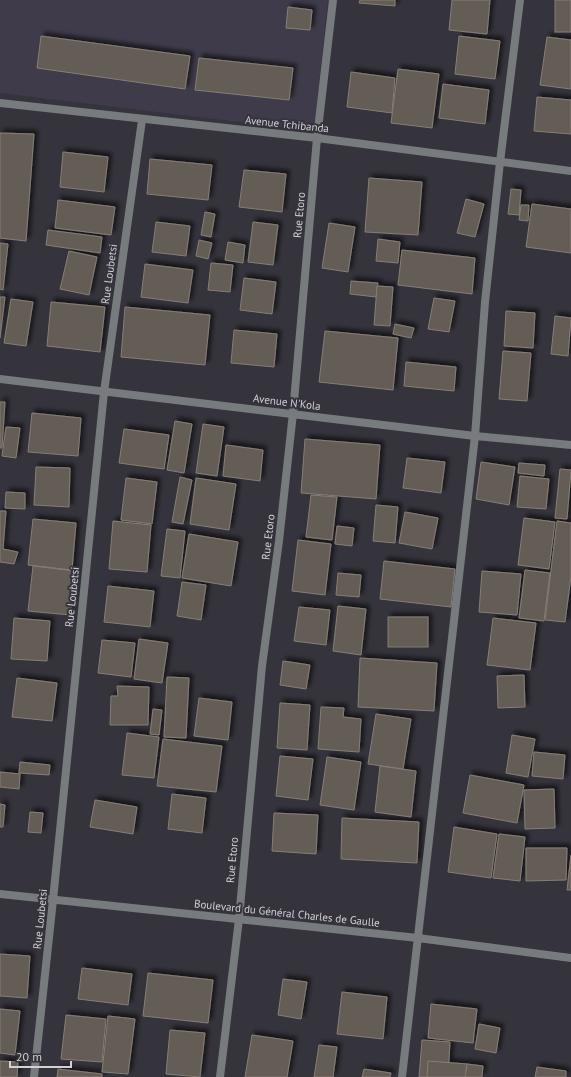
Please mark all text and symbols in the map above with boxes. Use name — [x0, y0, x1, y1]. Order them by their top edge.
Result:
street label: Avenue Tchibanda — [244, 113, 330, 135]
street label: Rue Etoro — [290, 191, 308, 238]
street label: Rue Loubetsi — [98, 243, 120, 305]
street label: Avenue N'Kola — [252, 391, 322, 413]
street label: Rue Etoro — [258, 513, 278, 561]
street label: Rue Loubetsi — [62, 566, 82, 628]
street label: Rue Etoro — [223, 836, 241, 883]
street label: Rue Loubetsi — [30, 888, 50, 950]
street label: Boulevard du Général Charles de Gaulle — [193, 896, 381, 930]
scale bar — [10, 1043, 71, 1069]
text: 20 m — [16, 1049, 42, 1064]

